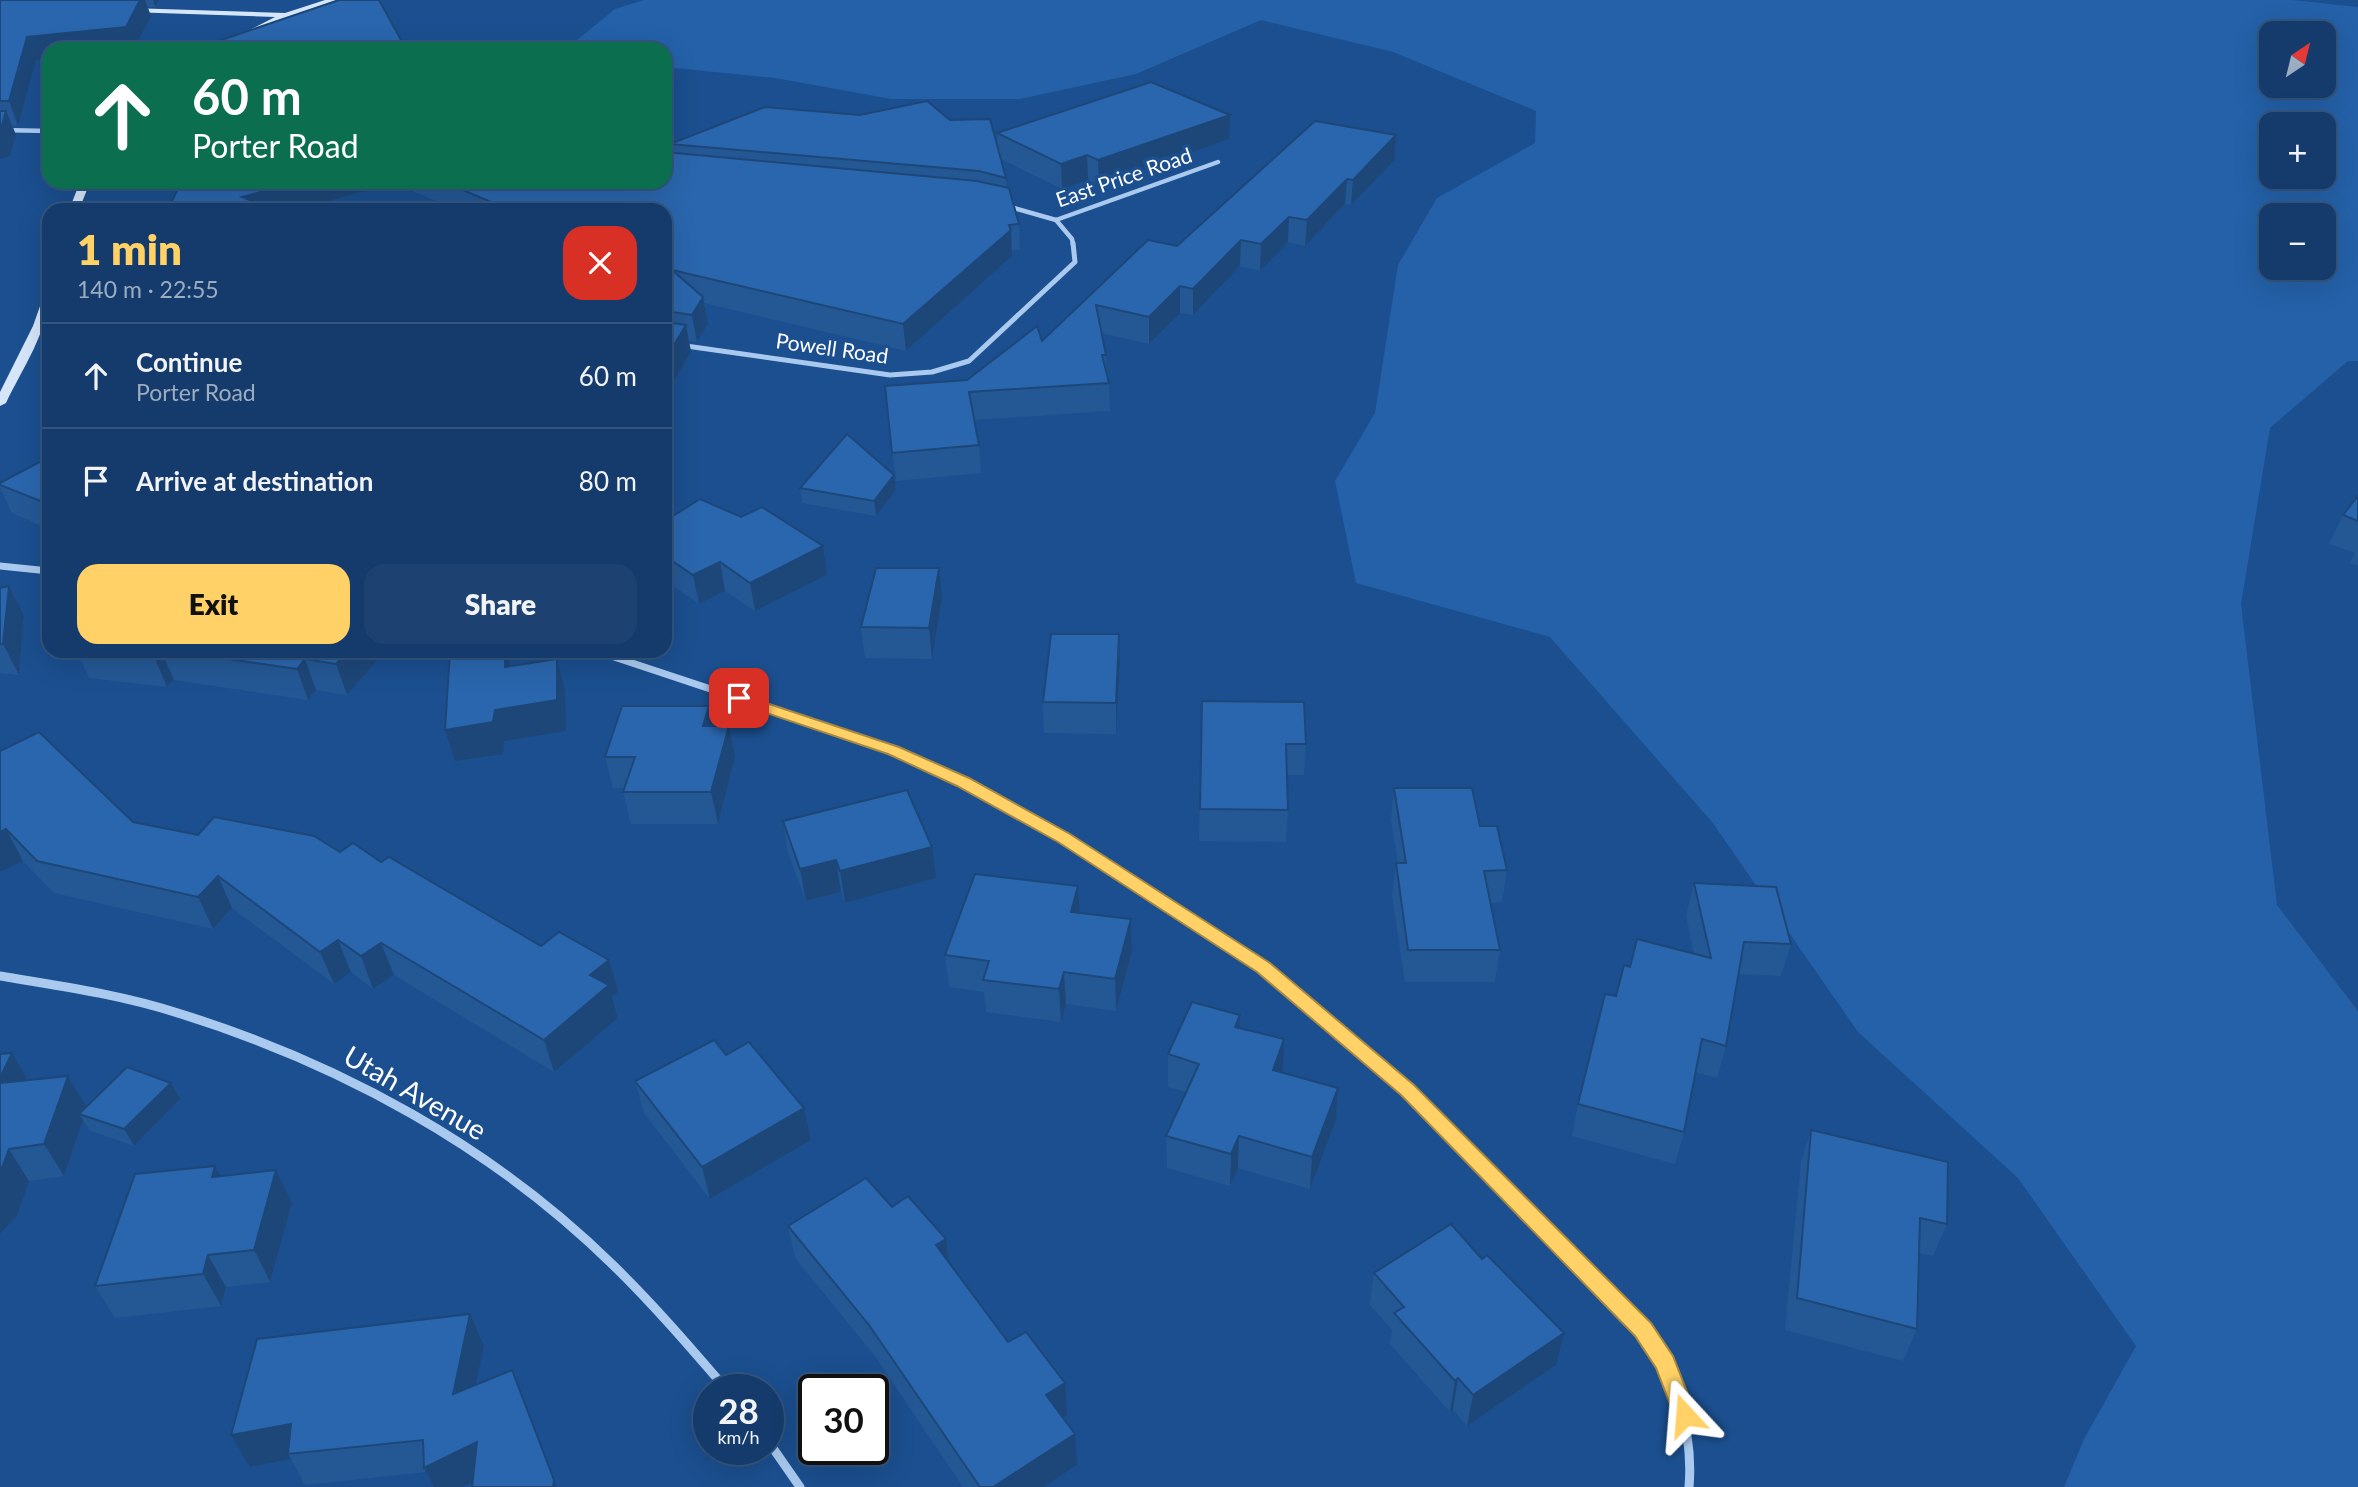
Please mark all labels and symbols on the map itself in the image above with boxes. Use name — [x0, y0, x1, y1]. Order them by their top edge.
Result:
north arrow — [2259, 21, 2336, 98]
street label: East Price Road — [1052, 142, 1195, 212]
street label: Powell Road — [774, 327, 890, 368]
pin — [709, 668, 769, 728]
street label: Utah Avenue — [338, 1038, 493, 1147]
speed limit sign: 30 — [798, 1374, 889, 1465]
position arrow — [1648, 1378, 1722, 1452]

